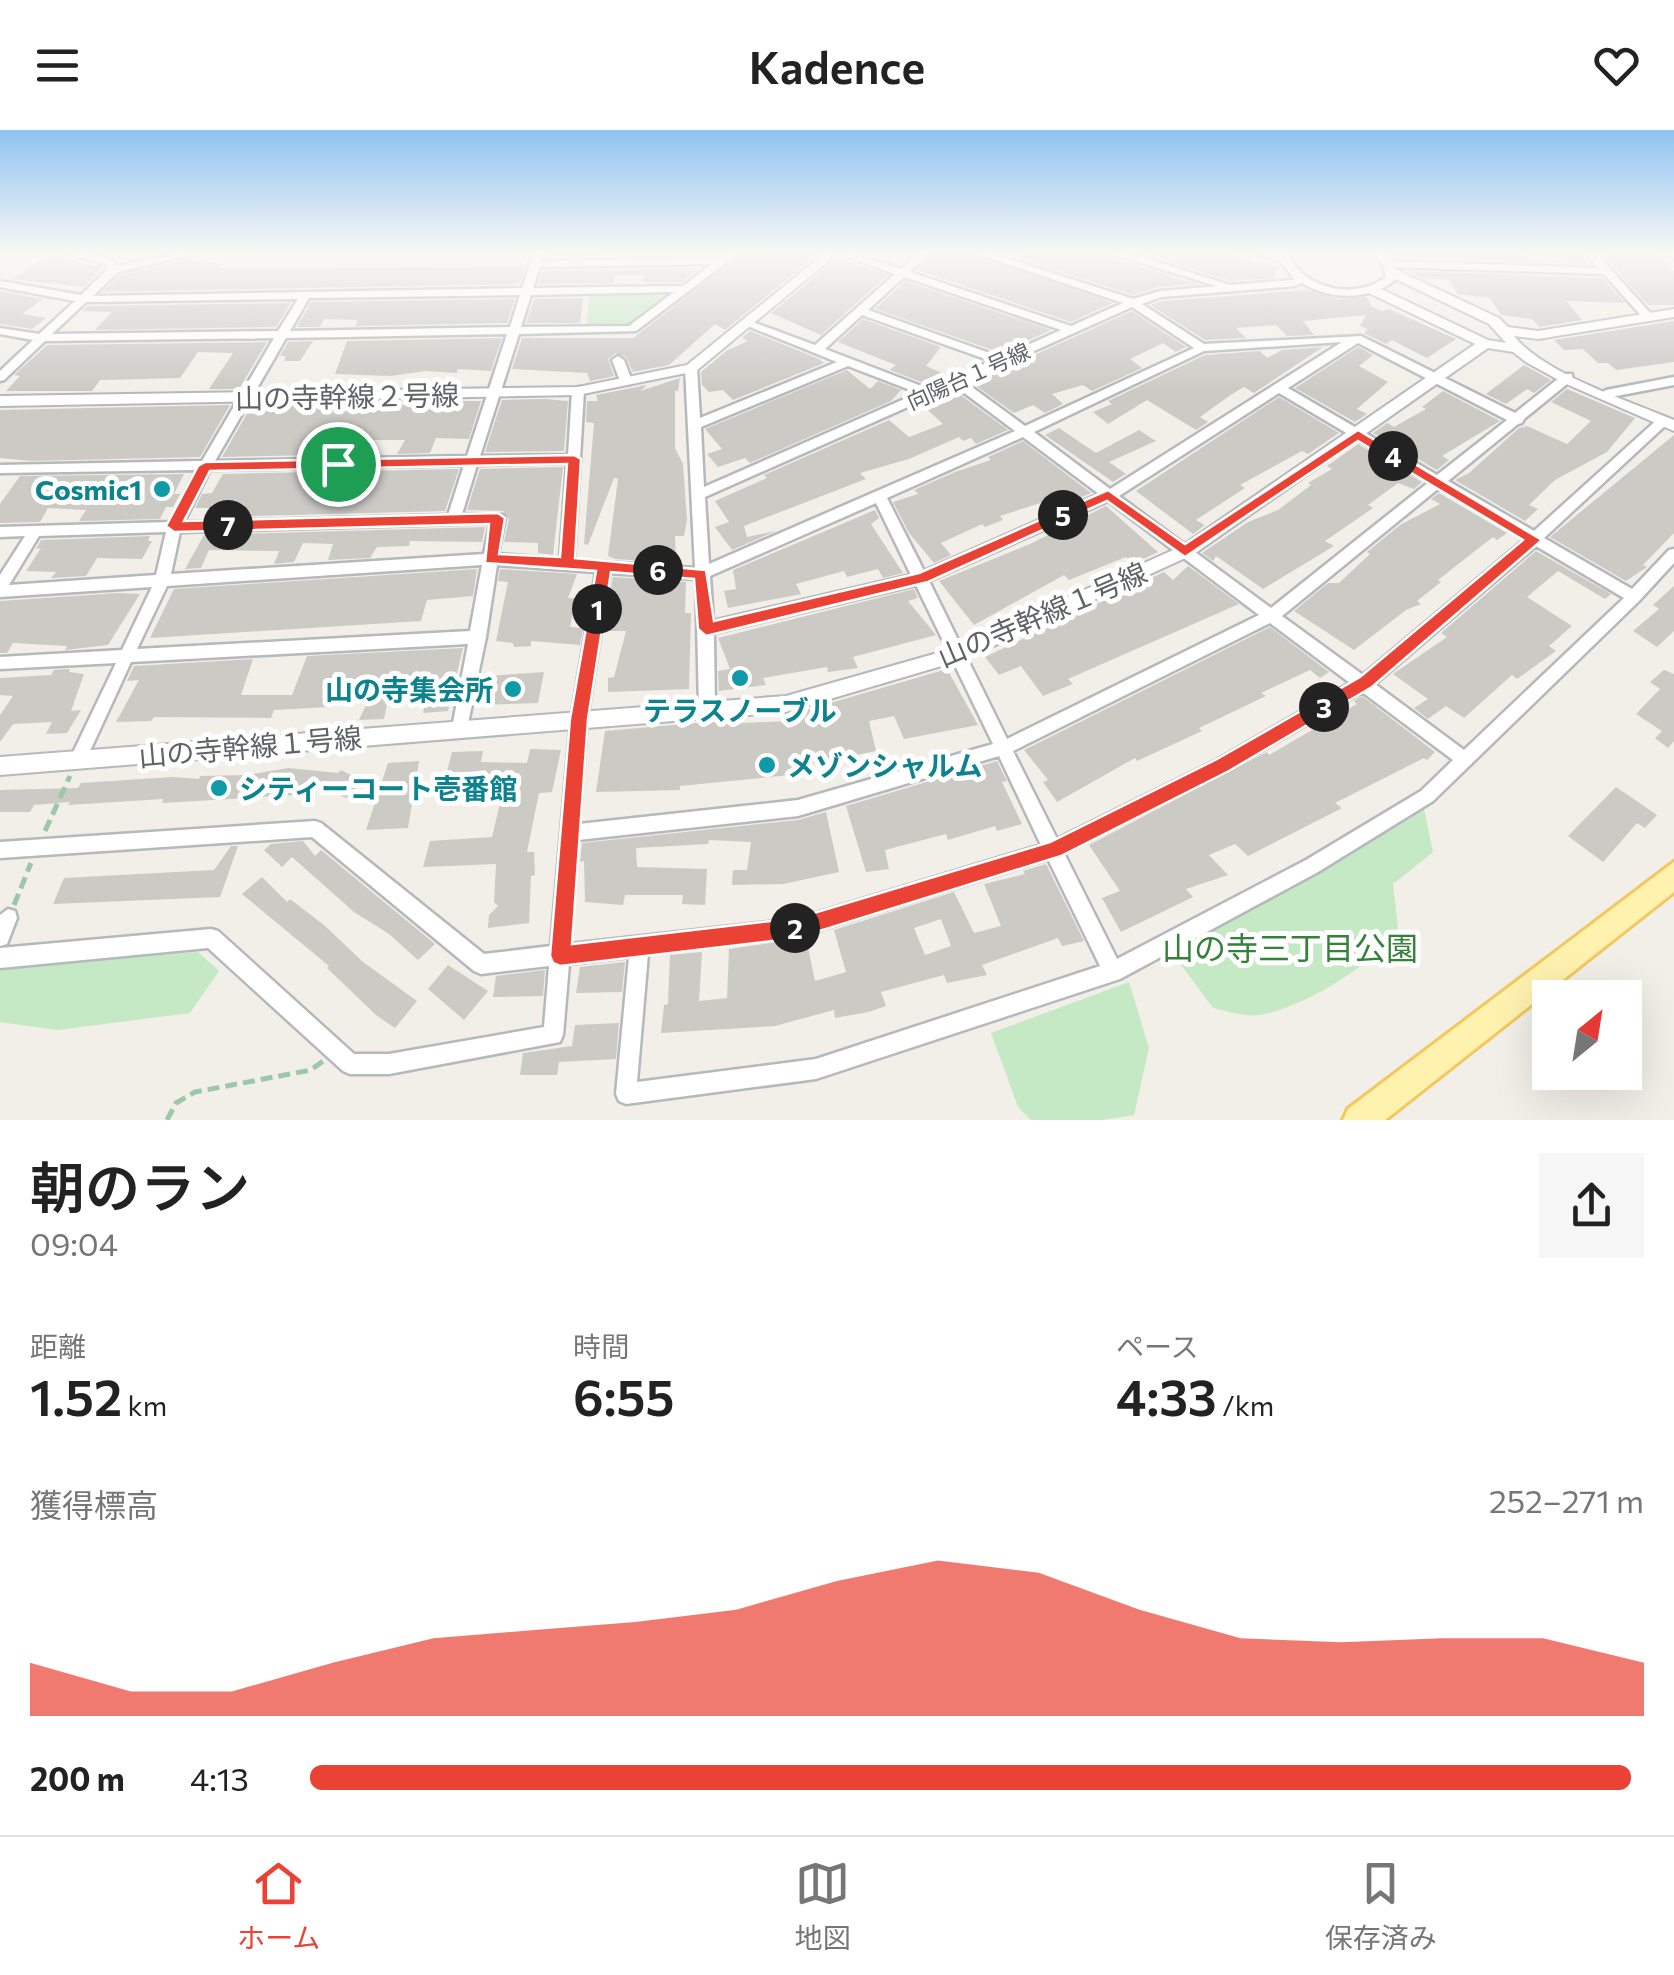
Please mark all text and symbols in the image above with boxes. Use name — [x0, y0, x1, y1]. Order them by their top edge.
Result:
icon: menu — [30, 38, 85, 93]
text: Kadence — [749, 38, 925, 93]
icon: heart — [1589, 38, 1644, 93]
street label: 向陽台１号線 — [902, 337, 1034, 415]
street label: 山の寺幹線２号線 — [235, 377, 459, 415]
pin — [296, 422, 381, 507]
pin: 4 — [1368, 431, 1418, 481]
icon: arrive — [311, 437, 366, 492]
text: 4 — [1384, 439, 1402, 473]
place label: Cosmic1 — [35, 472, 142, 506]
marker: Cosmic1 — [151, 478, 173, 500]
pin: 5 — [1038, 490, 1088, 540]
text: 5 — [1055, 498, 1071, 532]
pin: 7 — [203, 500, 253, 550]
text: 7 — [220, 508, 236, 542]
pin: 6 — [633, 545, 683, 595]
text: 6 — [649, 553, 667, 587]
street label: 山の寺幹線１号線 — [932, 555, 1152, 673]
pin: 1 — [572, 584, 622, 634]
text: 1 — [591, 592, 603, 626]
marker: テラスノーブル — [729, 667, 751, 689]
place label: 山の寺集会所 — [325, 672, 493, 706]
marker: 山の寺集会所 — [502, 678, 524, 700]
pin: 3 — [1299, 682, 1349, 732]
text: 3 — [1316, 690, 1332, 724]
place label: テラスノーブル — [643, 693, 837, 727]
street label: 山の寺幹線１号線 — [137, 719, 363, 773]
place label: メゾンシャルム — [787, 748, 982, 782]
marker: メゾンシャルム — [756, 754, 778, 776]
place label: シティーコート壱番館 — [239, 771, 517, 805]
marker: シティーコート壱番館 — [208, 777, 230, 799]
pin: 2 — [770, 903, 820, 953]
text: 2 — [787, 911, 803, 945]
park label: 山の寺三丁目公園 — [1162, 927, 1418, 967]
north arrow — [1532, 980, 1642, 1090]
map controls — [1532, 980, 1642, 1090]
text: 朝のラン — [30, 1152, 250, 1219]
button: share — [1539, 1153, 1644, 1258]
text: 09:04 — [30, 1223, 118, 1263]
text: 距離 — [30, 1329, 86, 1363]
text: 時間 — [573, 1329, 629, 1363]
text: ペース — [1116, 1329, 1199, 1363]
text: 1.52 — [30, 1365, 122, 1426]
text: 6:55 — [573, 1365, 674, 1426]
text: 4:33 — [1116, 1365, 1217, 1426]
text: km — [122, 1388, 167, 1422]
text: /km — [1217, 1388, 1274, 1422]
text: 252–271 m — [1489, 1480, 1644, 1520]
text: 獲得標高 — [30, 1484, 158, 1524]
text: 200 m — [30, 1758, 125, 1798]
text: 4:13 — [190, 1758, 249, 1798]
tab: ホーム — [237, 1856, 320, 1956]
tab: 地図 — [795, 1856, 851, 1956]
tab: 保存済み — [1325, 1856, 1437, 1956]

